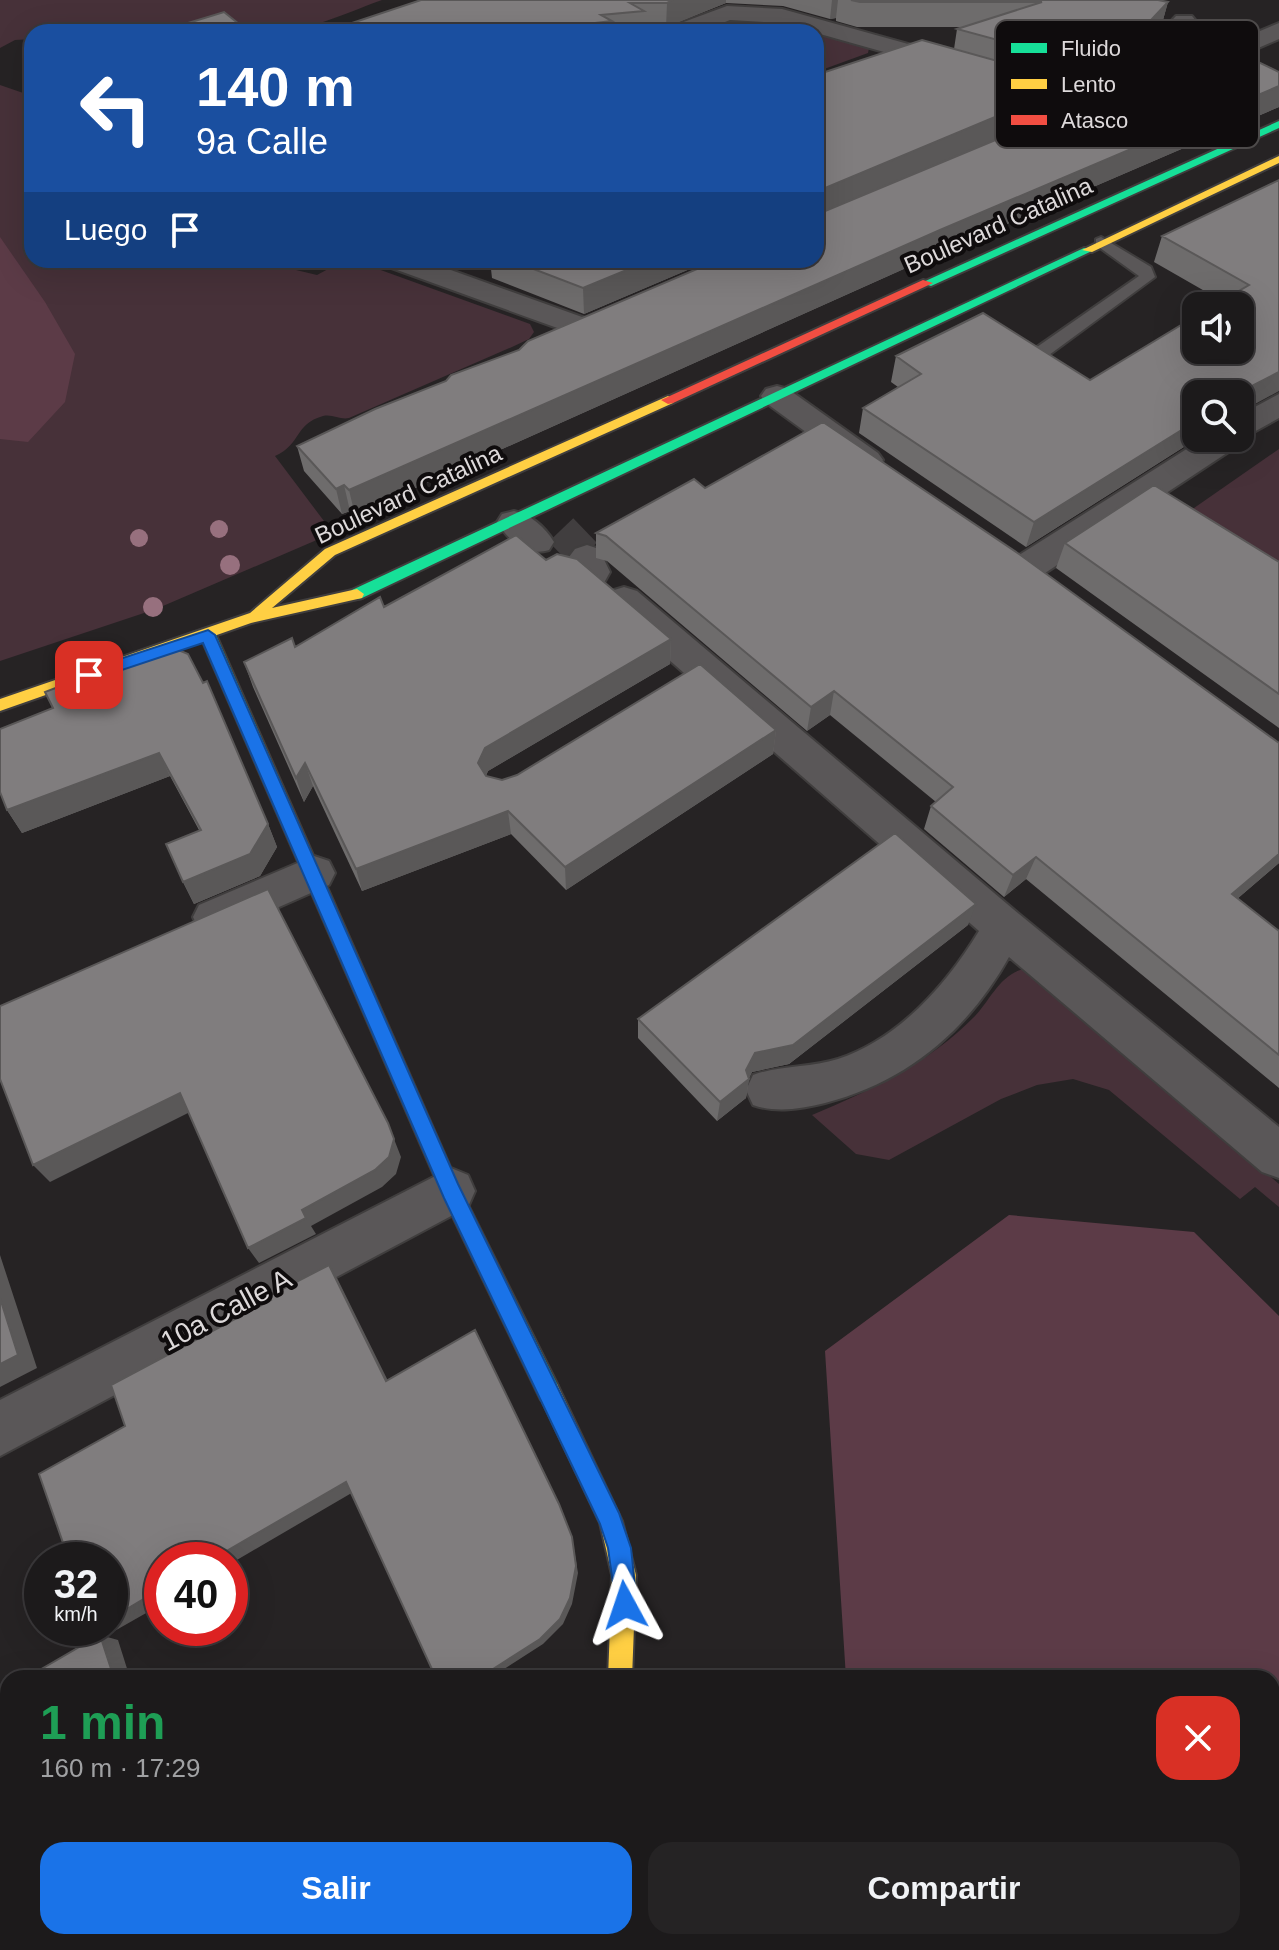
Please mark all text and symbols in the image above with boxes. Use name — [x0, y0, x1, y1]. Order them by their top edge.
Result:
legend — [995, 20, 1259, 148]
text: Fluido — [1061, 36, 1121, 61]
text: 140 m — [196, 55, 355, 118]
icon: left — [64, 56, 168, 160]
text: Lento — [1061, 72, 1116, 97]
text: Atasco — [1061, 108, 1128, 133]
text: 9a Calle — [196, 121, 328, 162]
street label: Boulevard Catalina — [900, 171, 1097, 279]
icon: arrive — [163, 208, 207, 252]
text: Luego — [64, 213, 147, 246]
map controls — [1182, 292, 1254, 452]
button: sound — [1182, 292, 1254, 364]
button: search — [1182, 380, 1254, 452]
street label: Boulevard Catalina — [310, 439, 506, 549]
pin — [55, 641, 123, 709]
icon: arrive — [67, 653, 111, 697]
street label: 10a Calle A — [155, 1263, 297, 1357]
speed limit sign: 40 — [144, 1542, 248, 1646]
text: 32 — [54, 1562, 98, 1606]
position arrow — [583, 1563, 667, 1647]
text: km/h — [54, 1603, 98, 1625]
text: 1 min — [40, 1696, 165, 1749]
button: close — [1156, 1696, 1240, 1780]
text: 160 m · 17:29 — [40, 1753, 200, 1783]
button: Salir — [40, 1842, 632, 1934]
button: Compartir — [648, 1842, 1240, 1934]

